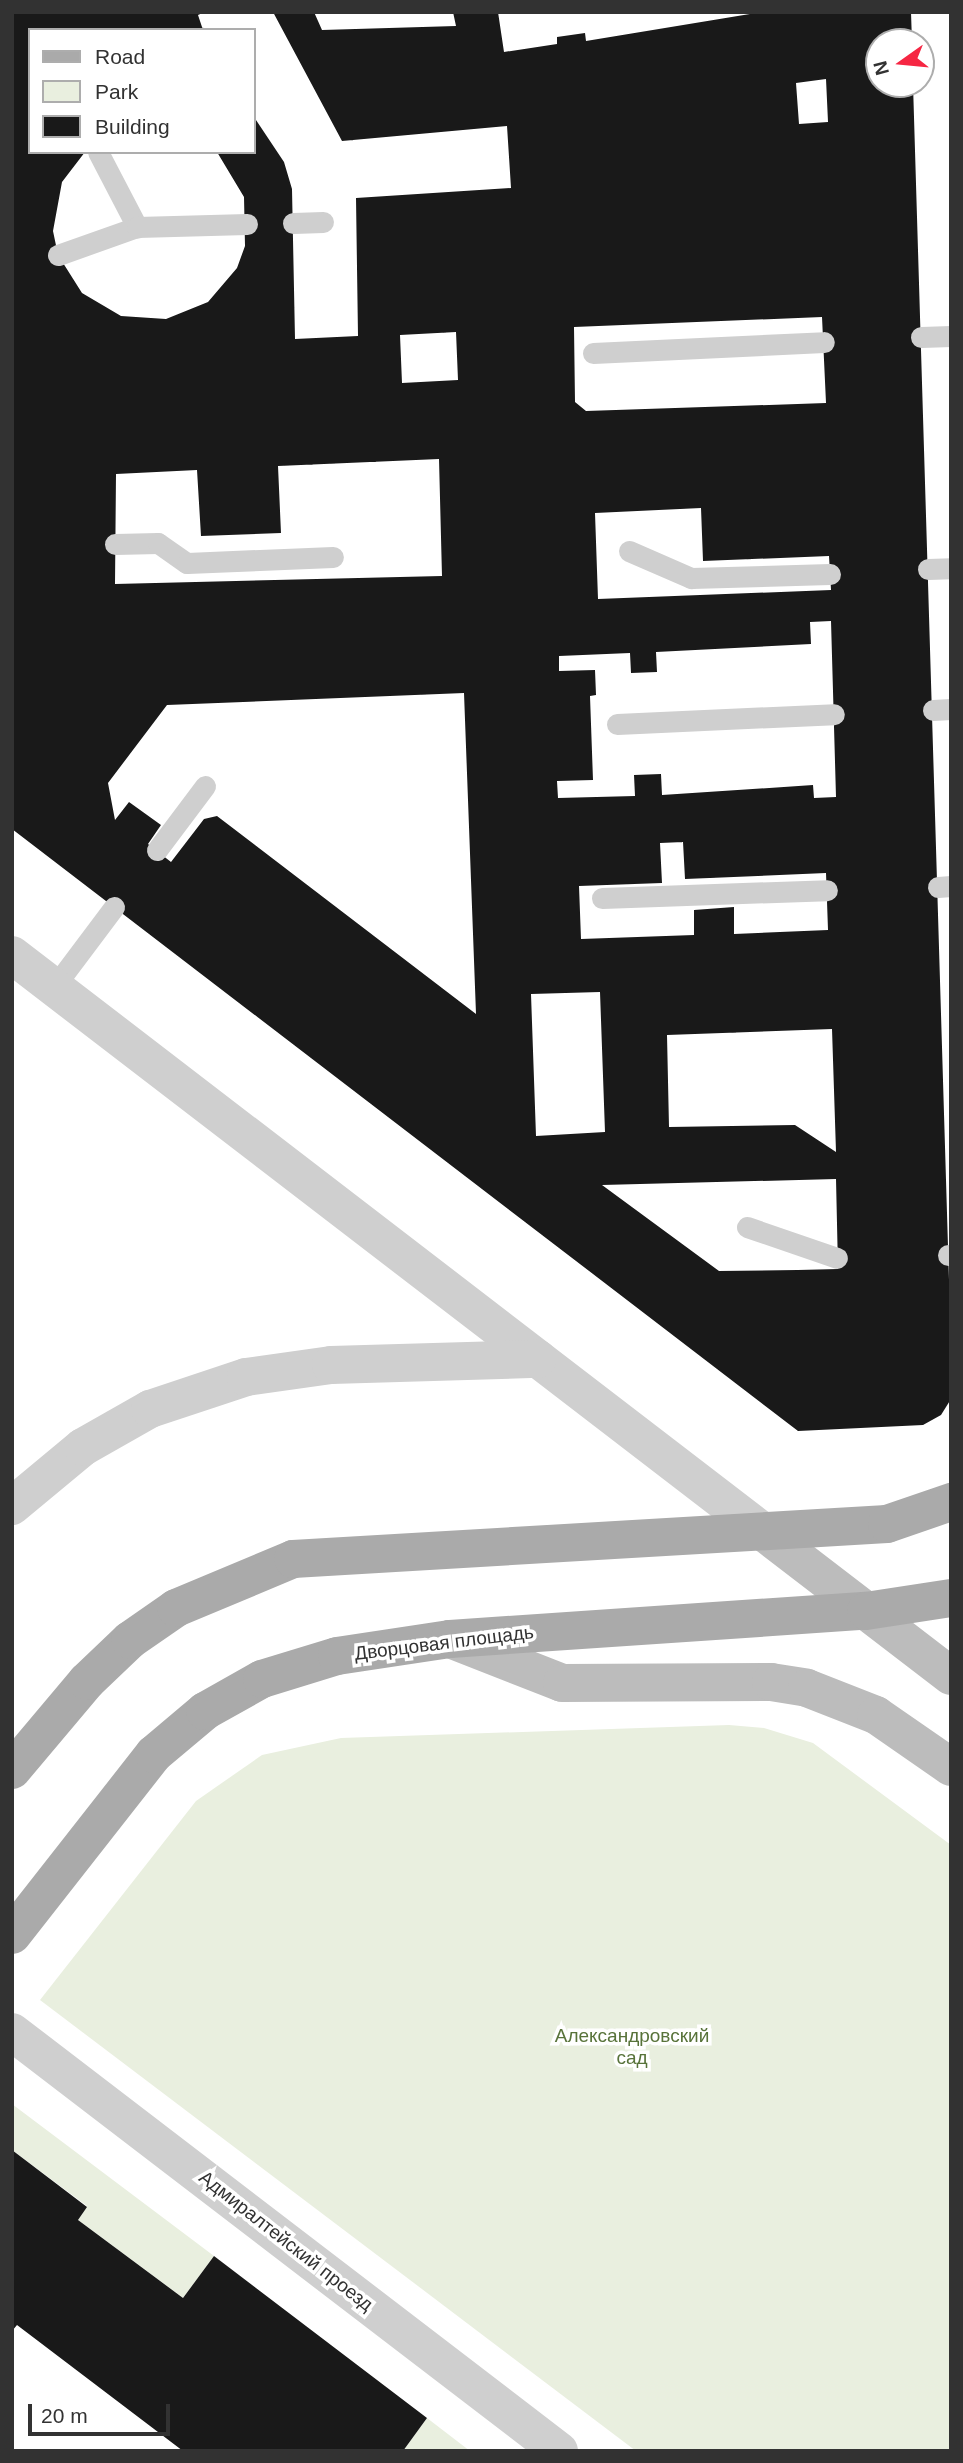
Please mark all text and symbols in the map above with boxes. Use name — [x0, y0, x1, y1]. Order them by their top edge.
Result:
legend — [28, 28, 256, 154]
north arrow — [865, 28, 935, 98]
text: Road — [95, 45, 145, 68]
text: N — [869, 59, 893, 77]
text: Park — [95, 80, 138, 103]
text: Building — [95, 115, 170, 138]
street label: Дворцовая площадь — [353, 1621, 535, 1665]
park label: Александровский сад — [555, 2025, 709, 2069]
street label: Адмиралтейский проезд — [194, 2166, 378, 2316]
scale bar — [32, 2390, 173, 2434]
text: 20 m — [41, 2404, 88, 2427]

